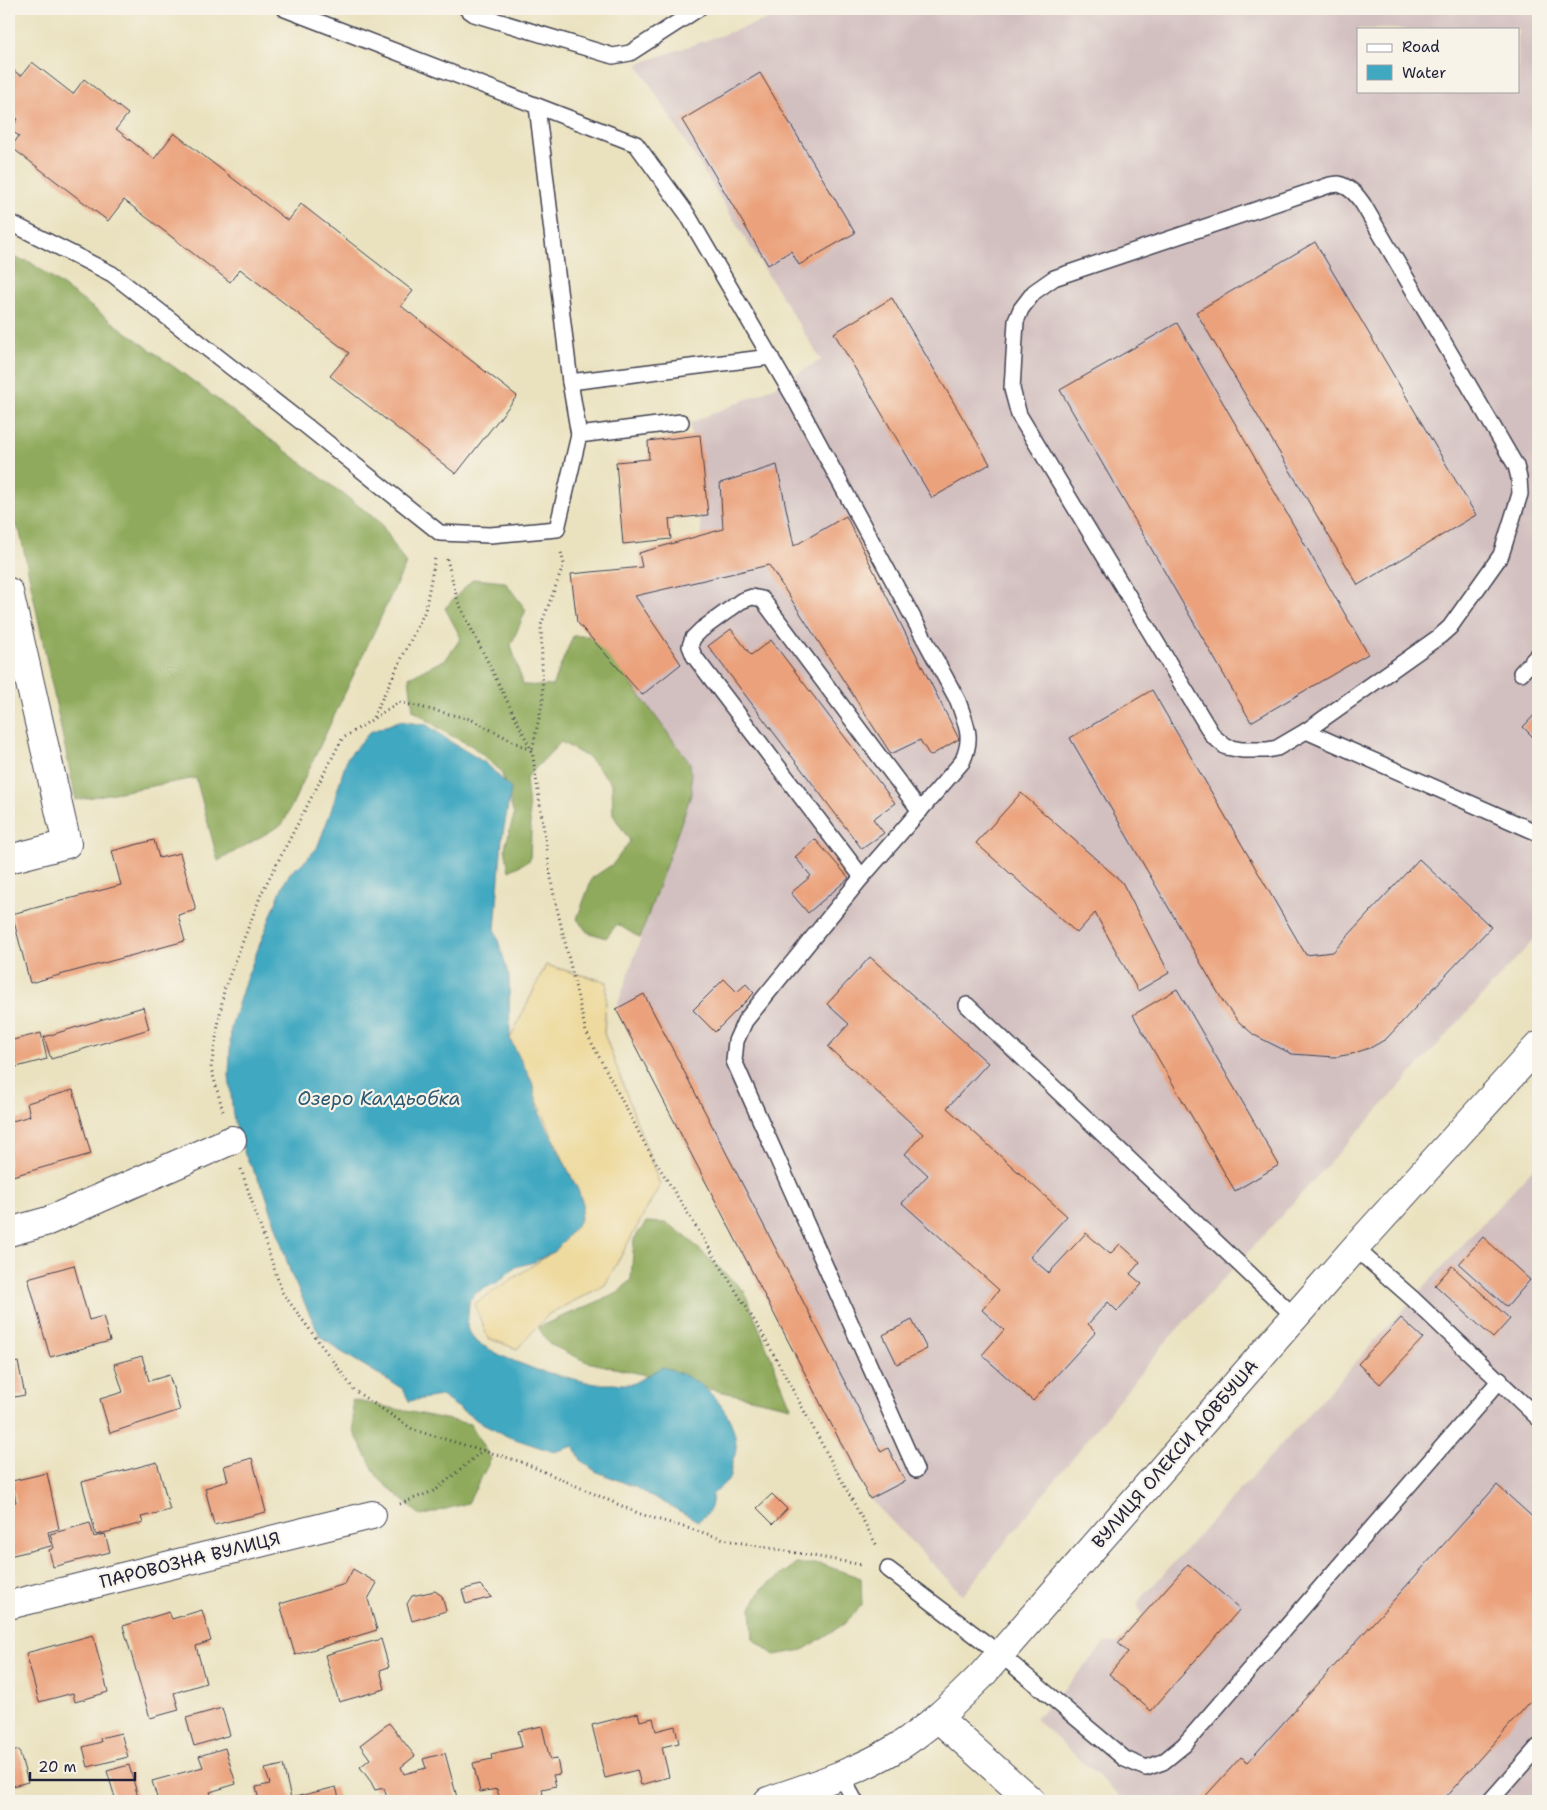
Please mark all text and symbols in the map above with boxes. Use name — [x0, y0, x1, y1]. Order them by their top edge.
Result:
legend — [1357, 28, 1520, 92]
text: Road — [1402, 37, 1440, 57]
text: Water — [1402, 63, 1446, 83]
water label: Озеро Калдьобка — [297, 1086, 461, 1111]
street label: ВУЛИЦЯ ОЛЕКСИ ДОВБУША — [1086, 1355, 1264, 1553]
street label: ПАРОВОЗНА ВУЛИЦЯ — [97, 1526, 283, 1594]
scale bar — [30, 1750, 135, 1782]
text: 20 m — [38, 1757, 77, 1777]

